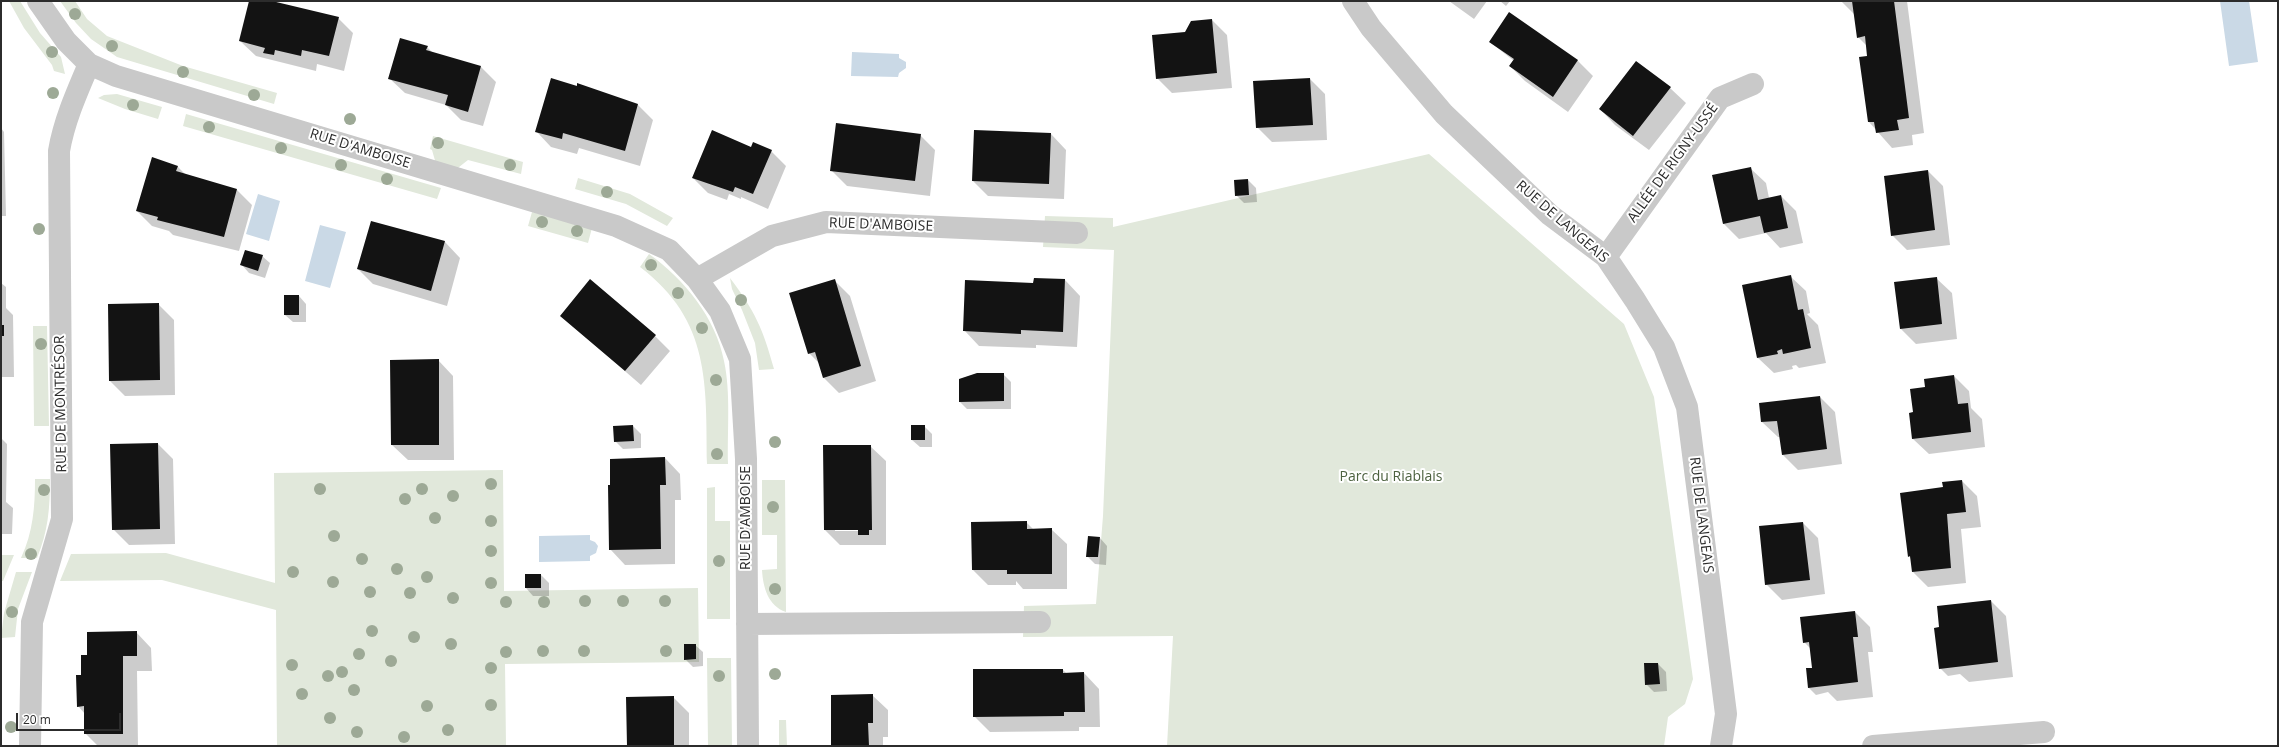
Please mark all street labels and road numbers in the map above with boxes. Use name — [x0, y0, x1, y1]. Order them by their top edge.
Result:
street label: ALLÉE DE RIGNY-USSÉ — [1624, 100, 1722, 226]
street label: RUE D'AMBOISE — [308, 126, 412, 172]
street label: RUE DE LANGEAIS — [1512, 177, 1612, 267]
street label: RUE D'AMBOISE — [829, 215, 933, 235]
street label: RUE DE MONTRÉSOR — [51, 335, 71, 473]
street label: RUE DE LANGEAIS — [1686, 456, 1716, 574]
street label: RUE D'AMBOISE — [738, 466, 754, 570]

